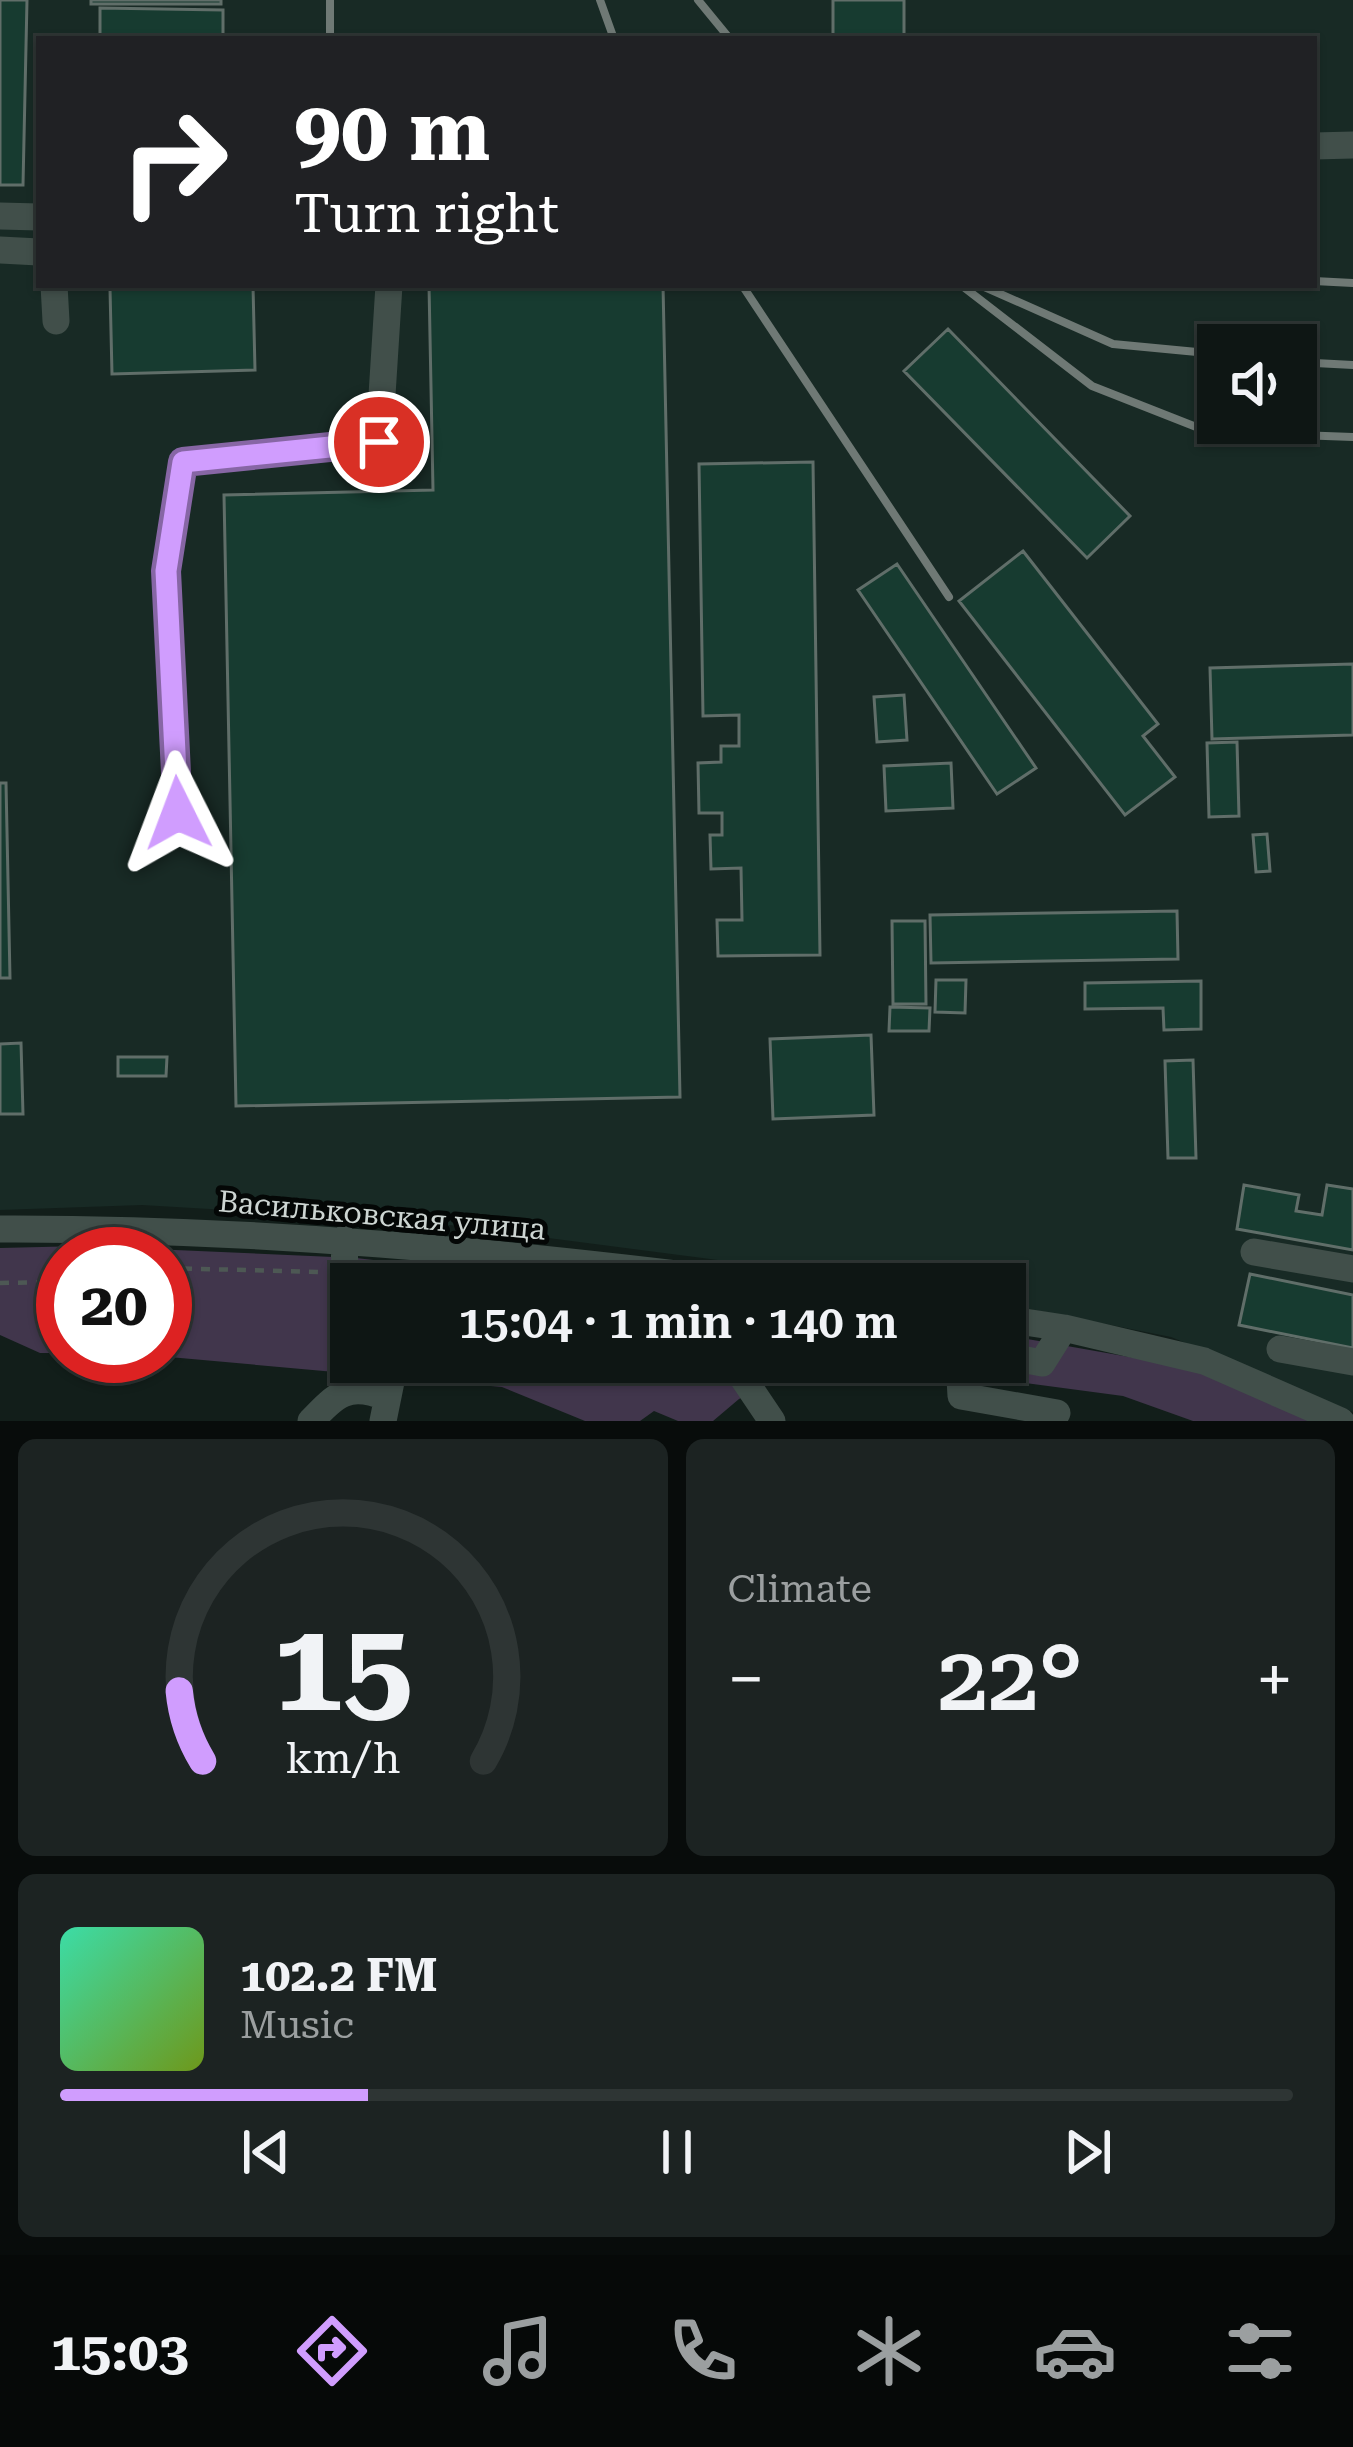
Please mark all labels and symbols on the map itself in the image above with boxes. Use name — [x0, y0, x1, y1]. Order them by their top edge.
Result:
pin — [328, 391, 430, 493]
position arrow — [115, 750, 241, 876]
street label: Васильковская улица — [217, 1183, 547, 1247]
speed limit sign: 20 — [36, 1227, 192, 1383]

